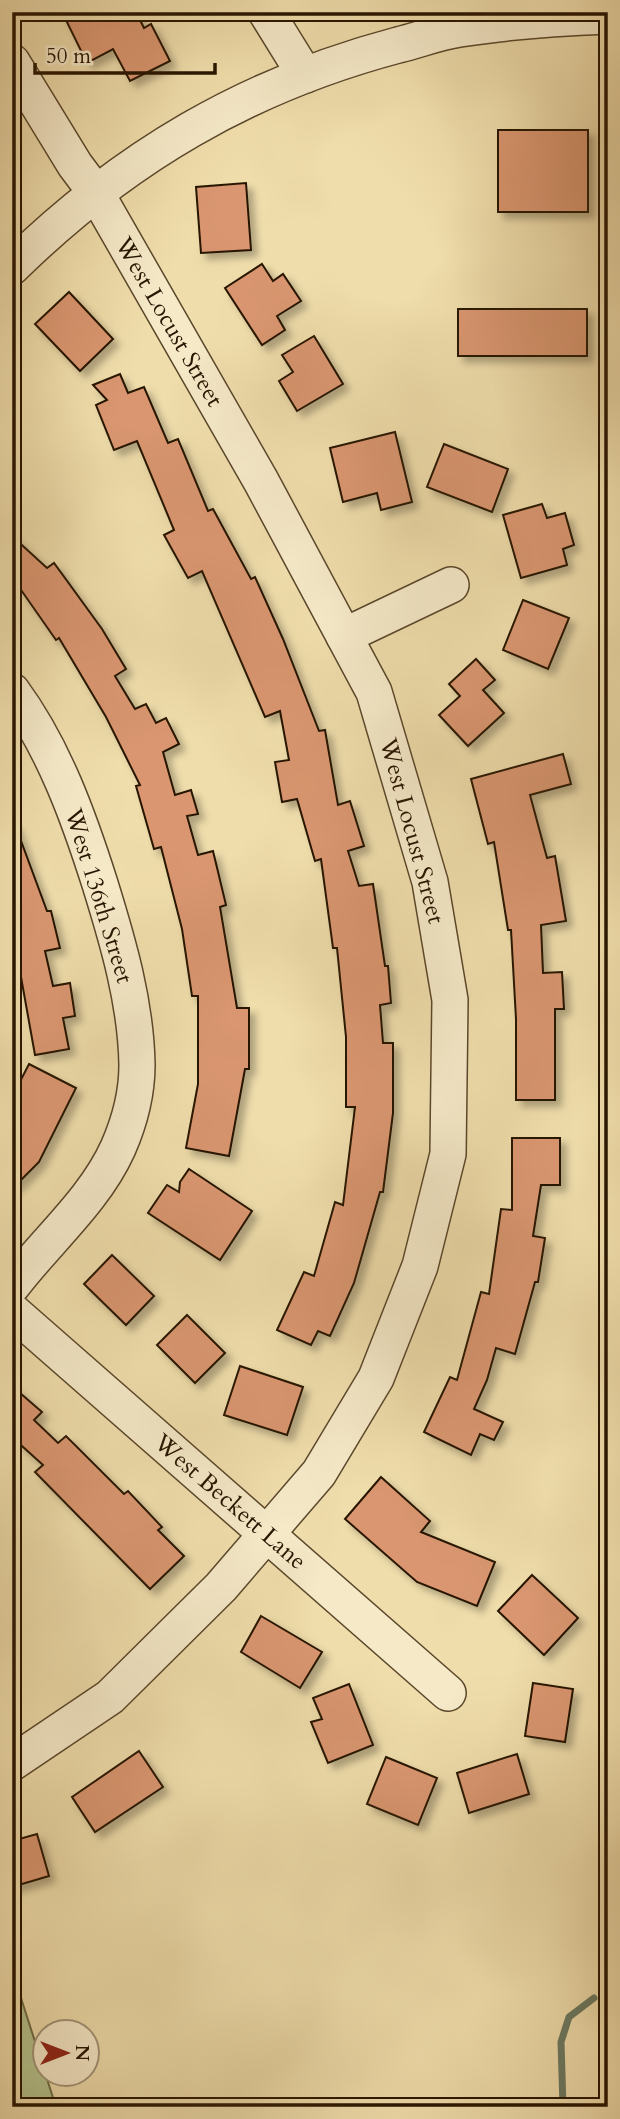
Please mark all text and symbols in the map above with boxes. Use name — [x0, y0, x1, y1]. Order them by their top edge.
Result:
scale bar — [35, 32, 215, 76]
text: 50 m — [46, 42, 91, 71]
street label: West Locust Street — [106, 230, 231, 413]
street label: West Locust Street — [371, 734, 453, 928]
street label: West 136th Street — [56, 804, 141, 988]
street label: West Beckett Lane — [146, 1426, 313, 1578]
north arrow — [32, 2018, 102, 2088]
text: N — [69, 2045, 95, 2062]

